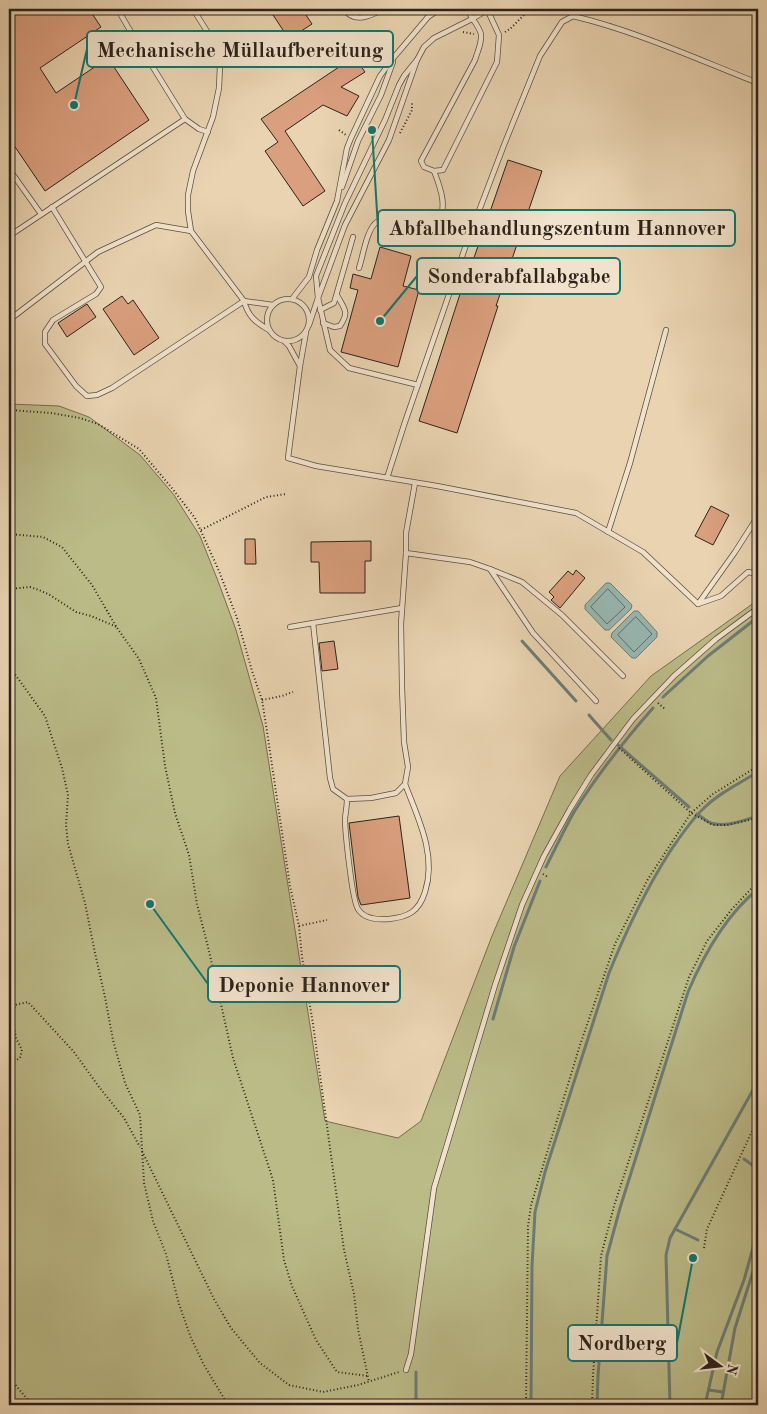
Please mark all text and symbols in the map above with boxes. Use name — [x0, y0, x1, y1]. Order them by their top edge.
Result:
callout: Mechanische Müllaufbereitung — [87, 31, 393, 67]
text: Mechanische Müllaufbereitung — [97, 41, 384, 62]
callout: Abfallbehandlungszentum Hannover — [378, 210, 735, 246]
text: Abfallbehandlungszentum Hannover — [388, 219, 726, 240]
callout: Sonderabfallabgabe — [417, 258, 620, 294]
text: Sonderabfallabgabe — [427, 267, 611, 288]
callout: Deponie Hannover — [208, 966, 400, 1002]
text: Deponie Hannover — [218, 976, 390, 997]
callout: Nordberg — [568, 1325, 677, 1361]
text: Nordberg — [578, 1334, 667, 1355]
north arrow — [694, 1342, 744, 1392]
text: N — [723, 1362, 740, 1376]

